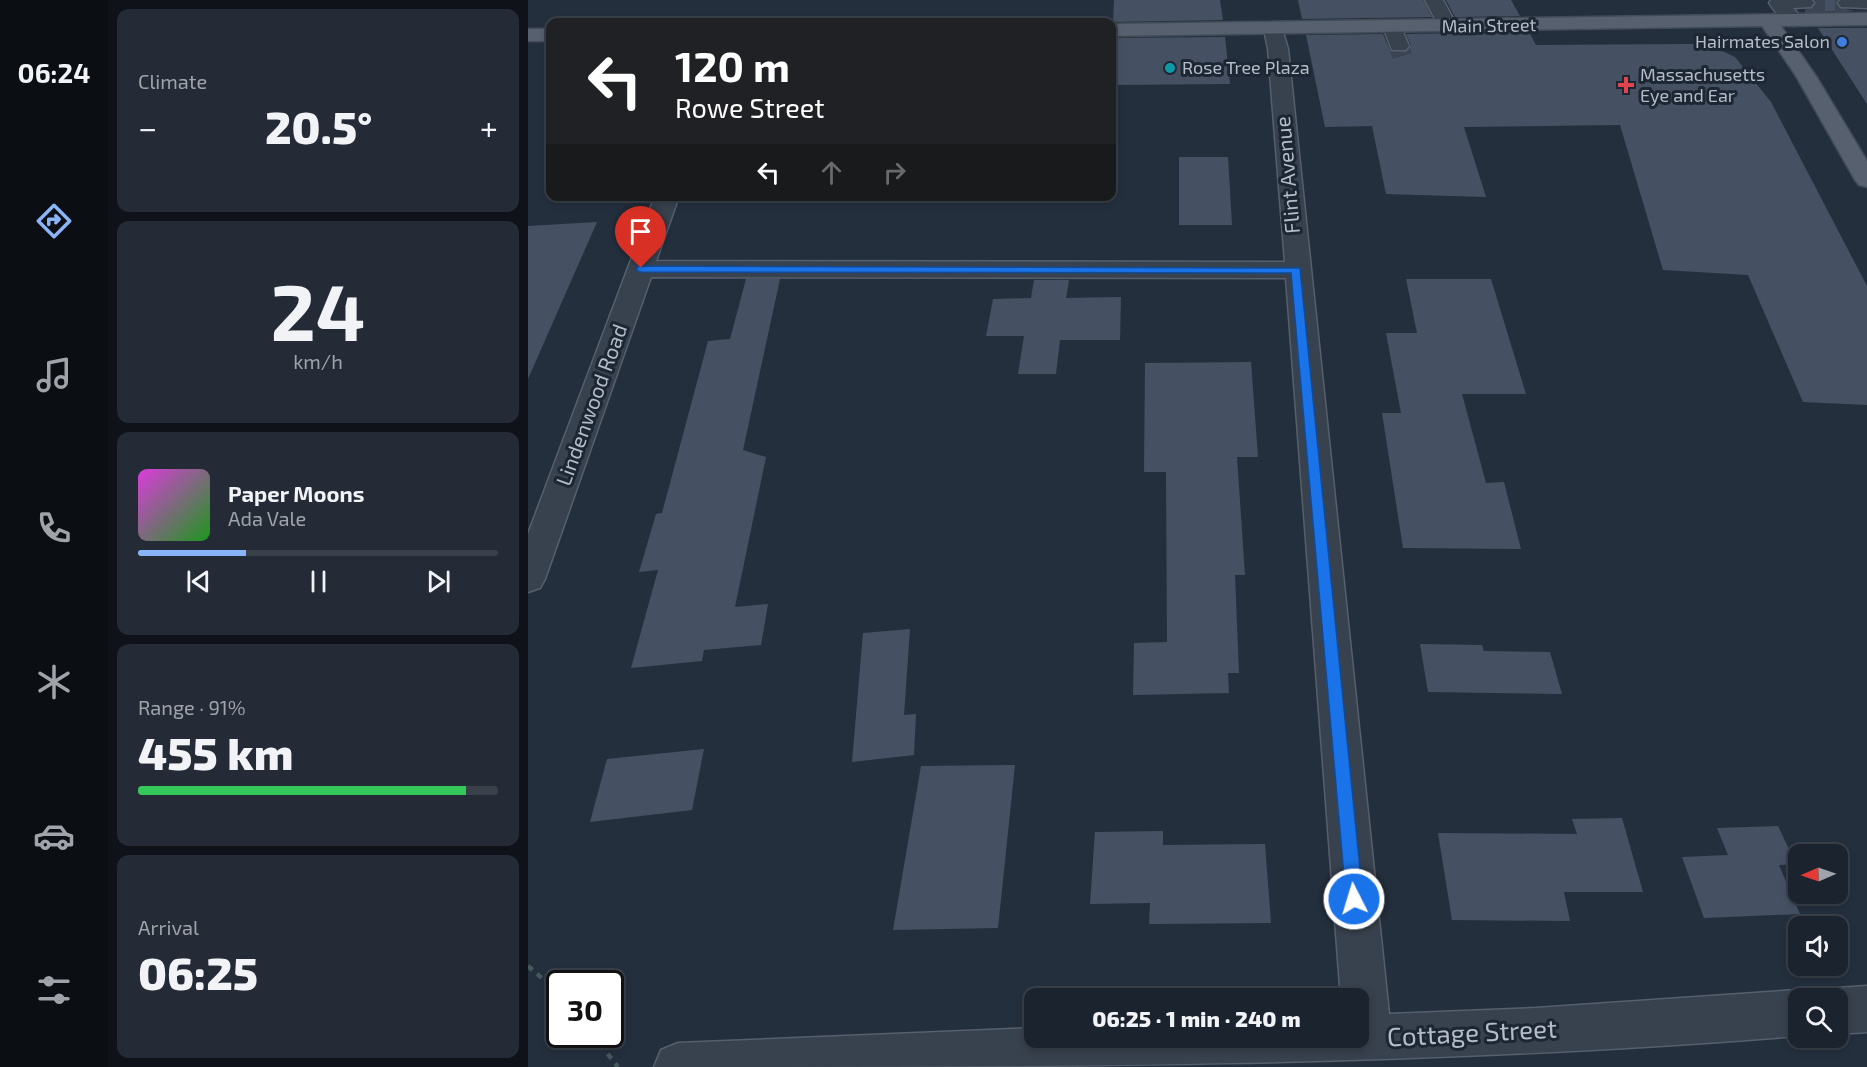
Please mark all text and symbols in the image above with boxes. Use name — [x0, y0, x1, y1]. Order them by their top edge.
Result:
street label: Main Street — [1441, 13, 1537, 37]
place label: Hairmates Salon — [1695, 30, 1830, 52]
marker: Hairmates Salon — [1835, 35, 1849, 49]
text: 120 m — [675, 40, 790, 90]
icon: left — [576, 42, 654, 120]
text: 06:24 — [18, 56, 90, 88]
place label: Rose Tree Plaza — [1182, 56, 1310, 78]
marker: Rose Tree Plaza — [1163, 61, 1177, 75]
place label: Massachusetts Eye and Ear — [1640, 63, 1765, 106]
text: Climate — [138, 69, 207, 93]
marker: Massachusetts Eye and Ear — [1617, 76, 1635, 94]
text: Rowe Street — [675, 91, 825, 123]
text: 20.5° — [265, 99, 372, 153]
text: − — [138, 107, 157, 147]
text: + — [480, 107, 498, 147]
street label: Flint Avenue — [1269, 116, 1304, 235]
icon: left — [752, 156, 785, 189]
icon: ahead — [815, 156, 848, 189]
icon: right — [878, 156, 911, 189]
icon: directions — [33, 200, 75, 242]
pin — [615, 206, 666, 268]
icon: arrive — [624, 215, 657, 248]
text: 24 — [270, 263, 366, 357]
street label: Lindenwood Road — [550, 320, 631, 489]
text: km/h — [293, 349, 343, 373]
icon: music — [33, 354, 75, 396]
text: Paper Moons — [228, 480, 364, 506]
text: Ada Vale — [228, 506, 306, 530]
icon: phone — [33, 507, 75, 549]
icon: previous — [182, 565, 215, 598]
icon: pause — [302, 565, 335, 598]
icon: next — [422, 565, 455, 598]
icon: climate — [33, 661, 75, 703]
text: Range · 91% — [138, 695, 246, 719]
text: 455 km — [138, 725, 293, 779]
icon: car — [33, 815, 75, 857]
north arrow — [1788, 844, 1848, 904]
map controls — [1788, 844, 1848, 1048]
position arrow — [1322, 867, 1386, 931]
text: Arrival — [138, 915, 199, 939]
button: sound — [1788, 916, 1848, 976]
text: 06:25 — [138, 945, 258, 999]
icon: filters — [33, 969, 75, 1011]
speed limit sign: 30 — [546, 970, 624, 1048]
button: search — [1788, 988, 1848, 1048]
text: 06:25 · 1 min · 240 m — [1092, 1005, 1301, 1031]
street label: Cottage Street — [1386, 1012, 1558, 1051]

